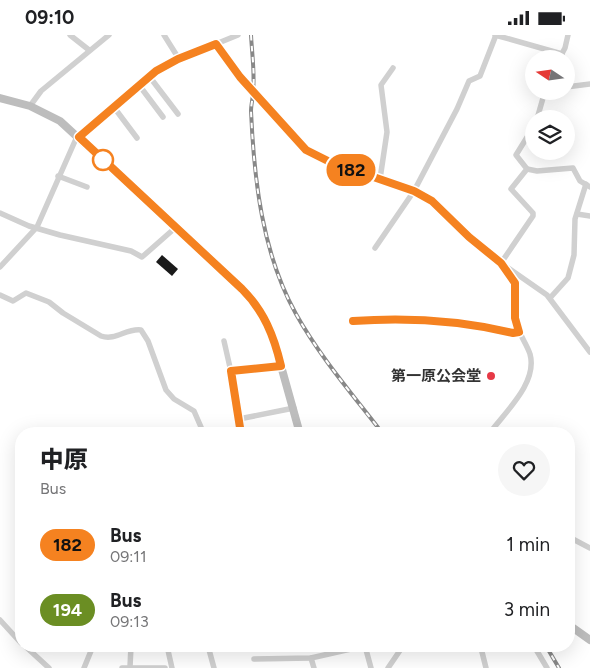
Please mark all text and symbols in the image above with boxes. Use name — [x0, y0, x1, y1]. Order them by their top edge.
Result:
text: 09:10 — [25, 6, 74, 29]
north arrow — [525, 50, 575, 100]
map controls — [525, 50, 575, 160]
button: layers — [525, 110, 575, 160]
unlabelled marker — [92, 149, 114, 171]
line badge: 182 — [322, 154, 380, 186]
text: 182 — [336, 159, 366, 181]
place label: 第一原公会堂 — [391, 367, 481, 385]
marker: 第一原公会堂 — [485, 370, 497, 382]
button: heart — [498, 444, 550, 496]
text: 中原 — [40, 445, 88, 474]
text: Bus — [40, 479, 66, 498]
text: Bus — [110, 524, 141, 547]
text: 1 min — [506, 533, 550, 556]
text: 182 — [53, 534, 82, 556]
text: 09:11 — [110, 547, 147, 566]
text: Bus — [110, 589, 141, 612]
text: 3 min — [504, 598, 550, 621]
text: 194 — [53, 599, 82, 621]
text: 09:13 — [110, 612, 149, 631]

